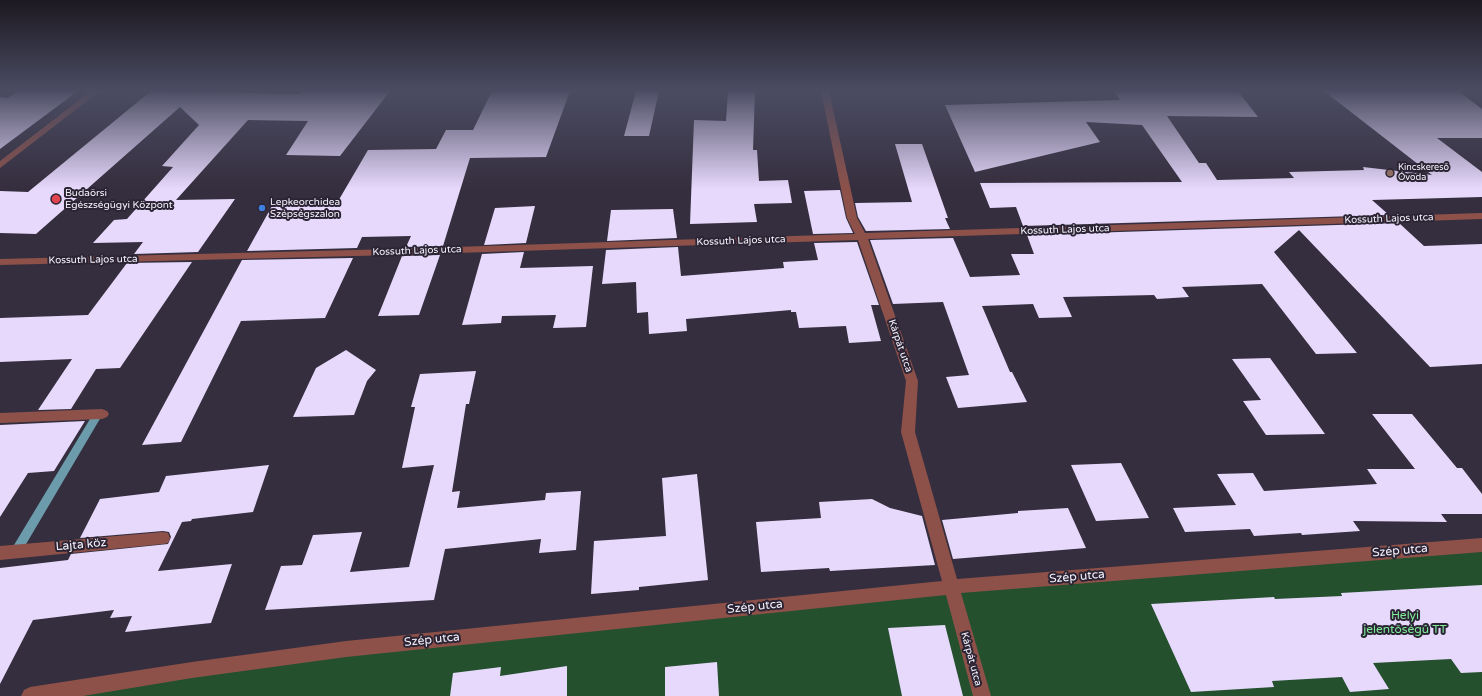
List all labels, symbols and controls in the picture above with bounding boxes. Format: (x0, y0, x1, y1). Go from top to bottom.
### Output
place label: Kincskereső Óvoda (1398, 163, 1449, 184)
marker: Kincskereső Óvoda (1385, 168, 1395, 178)
place label: Budaörsi Egészségügyi Központ (65, 187, 173, 210)
marker: Budaörsi Egészségügyi Központ (50, 193, 62, 205)
place label: Lepkeorchidea Szépségszalon (270, 196, 340, 220)
marker: Lepkeorchidea Szépségszalon (257, 203, 267, 213)
street label: Kossuth Lajos utca (1344, 211, 1434, 227)
street label: Kossuth Lajos utca (1020, 222, 1110, 238)
street label: Kossuth Lajos utca (696, 233, 786, 249)
street label: Kossuth Lajos utca (372, 243, 462, 259)
street label: Kossuth Lajos utca (48, 253, 138, 267)
street label: Kárpát utca (885, 318, 915, 374)
street label: Lajta köz (55, 536, 107, 554)
street label: Szép utca (1372, 541, 1428, 561)
street label: Szép utca (1049, 567, 1105, 587)
street label: Szép utca (727, 597, 783, 617)
park label: Helyi jelentőségű TT (1363, 609, 1447, 637)
street label: Szép utca (404, 630, 460, 650)
street label: Kárpát utca (958, 631, 984, 687)

